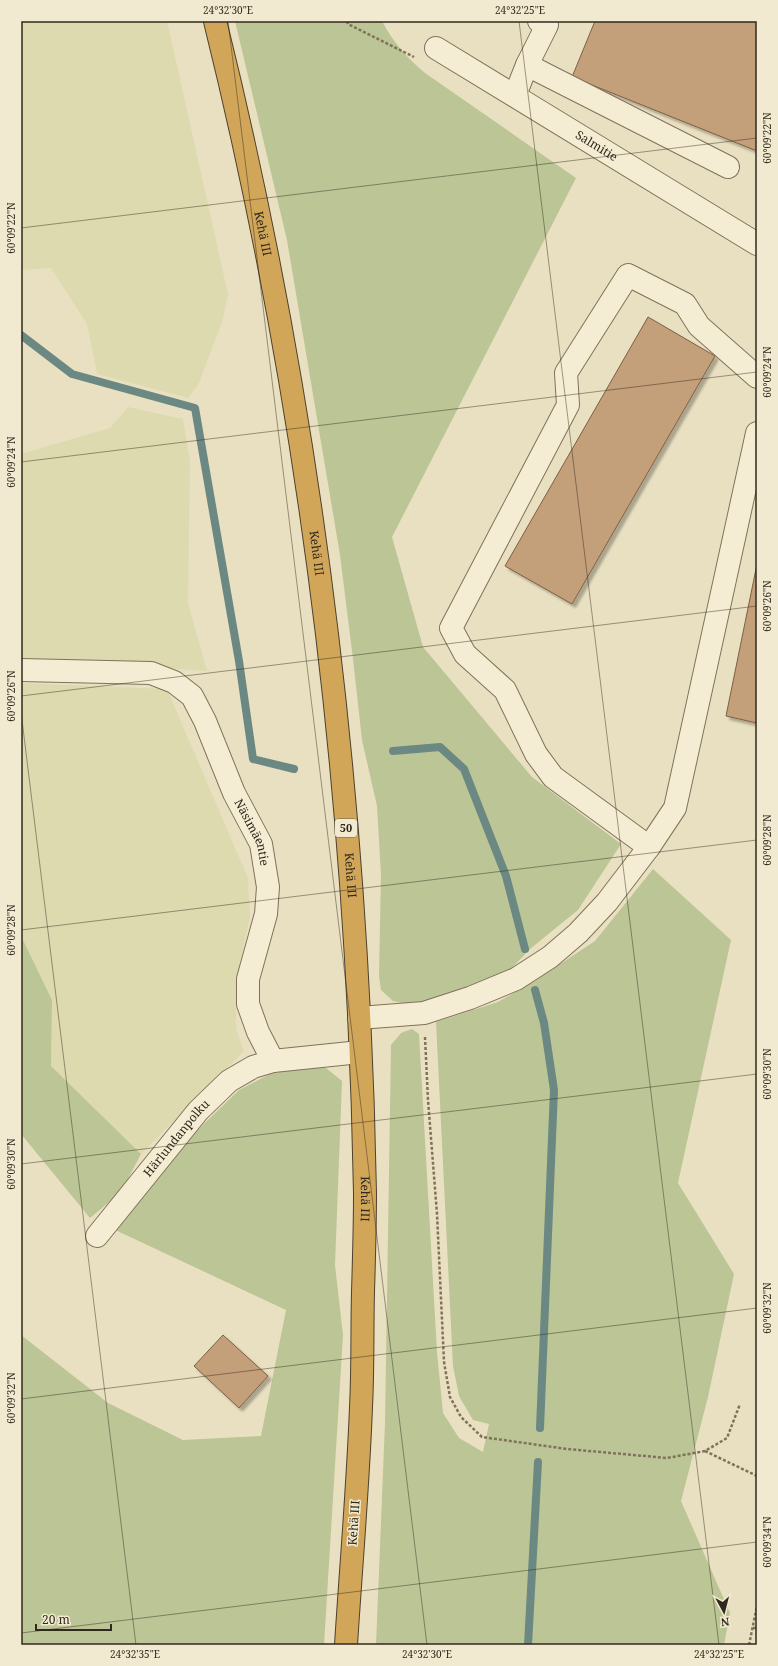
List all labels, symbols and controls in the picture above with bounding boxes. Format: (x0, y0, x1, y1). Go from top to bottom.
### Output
text: 24°32'30"E (203, 3, 253, 17)
text: 24°32'25"E (495, 3, 545, 17)
text: 60°09'22"N (760, 112, 774, 164)
street label: Salmitie (572, 126, 621, 165)
text: 60°09'22"N (4, 202, 18, 254)
street label: Kehä III (250, 210, 276, 257)
text: 60°09'24"N (760, 346, 774, 398)
text: 60°09'24"N (4, 436, 18, 488)
street label: Kehä III (305, 529, 328, 577)
text: 60°09'26"N (760, 580, 774, 632)
text: 60°09'26"N (4, 670, 18, 722)
street label: Näsimäentie (231, 796, 273, 867)
text: 60°09'28"N (760, 814, 774, 866)
road number: 50 (335, 819, 357, 837)
street label: Kehä III (341, 852, 361, 899)
text: 60°09'28"N (4, 904, 18, 956)
text: 60°09'30"N (760, 1048, 774, 1100)
street label: Härlundanpolku (139, 1095, 213, 1180)
text: 60°09'30"N (4, 1138, 18, 1190)
street label: Kehä III (357, 1176, 374, 1222)
text: 60°09'32"N (760, 1282, 774, 1334)
text: 60°09'32"N (4, 1372, 18, 1424)
street label: Kehä III (343, 1500, 364, 1546)
text: 60°09'34"N (760, 1516, 774, 1568)
north arrow (704, 1592, 744, 1632)
scale bar (36, 1606, 111, 1632)
text: 20 m (42, 1611, 70, 1628)
text: N (720, 1614, 730, 1630)
text: 24°32'35"E (110, 1647, 160, 1661)
text: 24°32'30"E (402, 1647, 452, 1661)
text: 24°32'25"E (694, 1647, 744, 1661)

